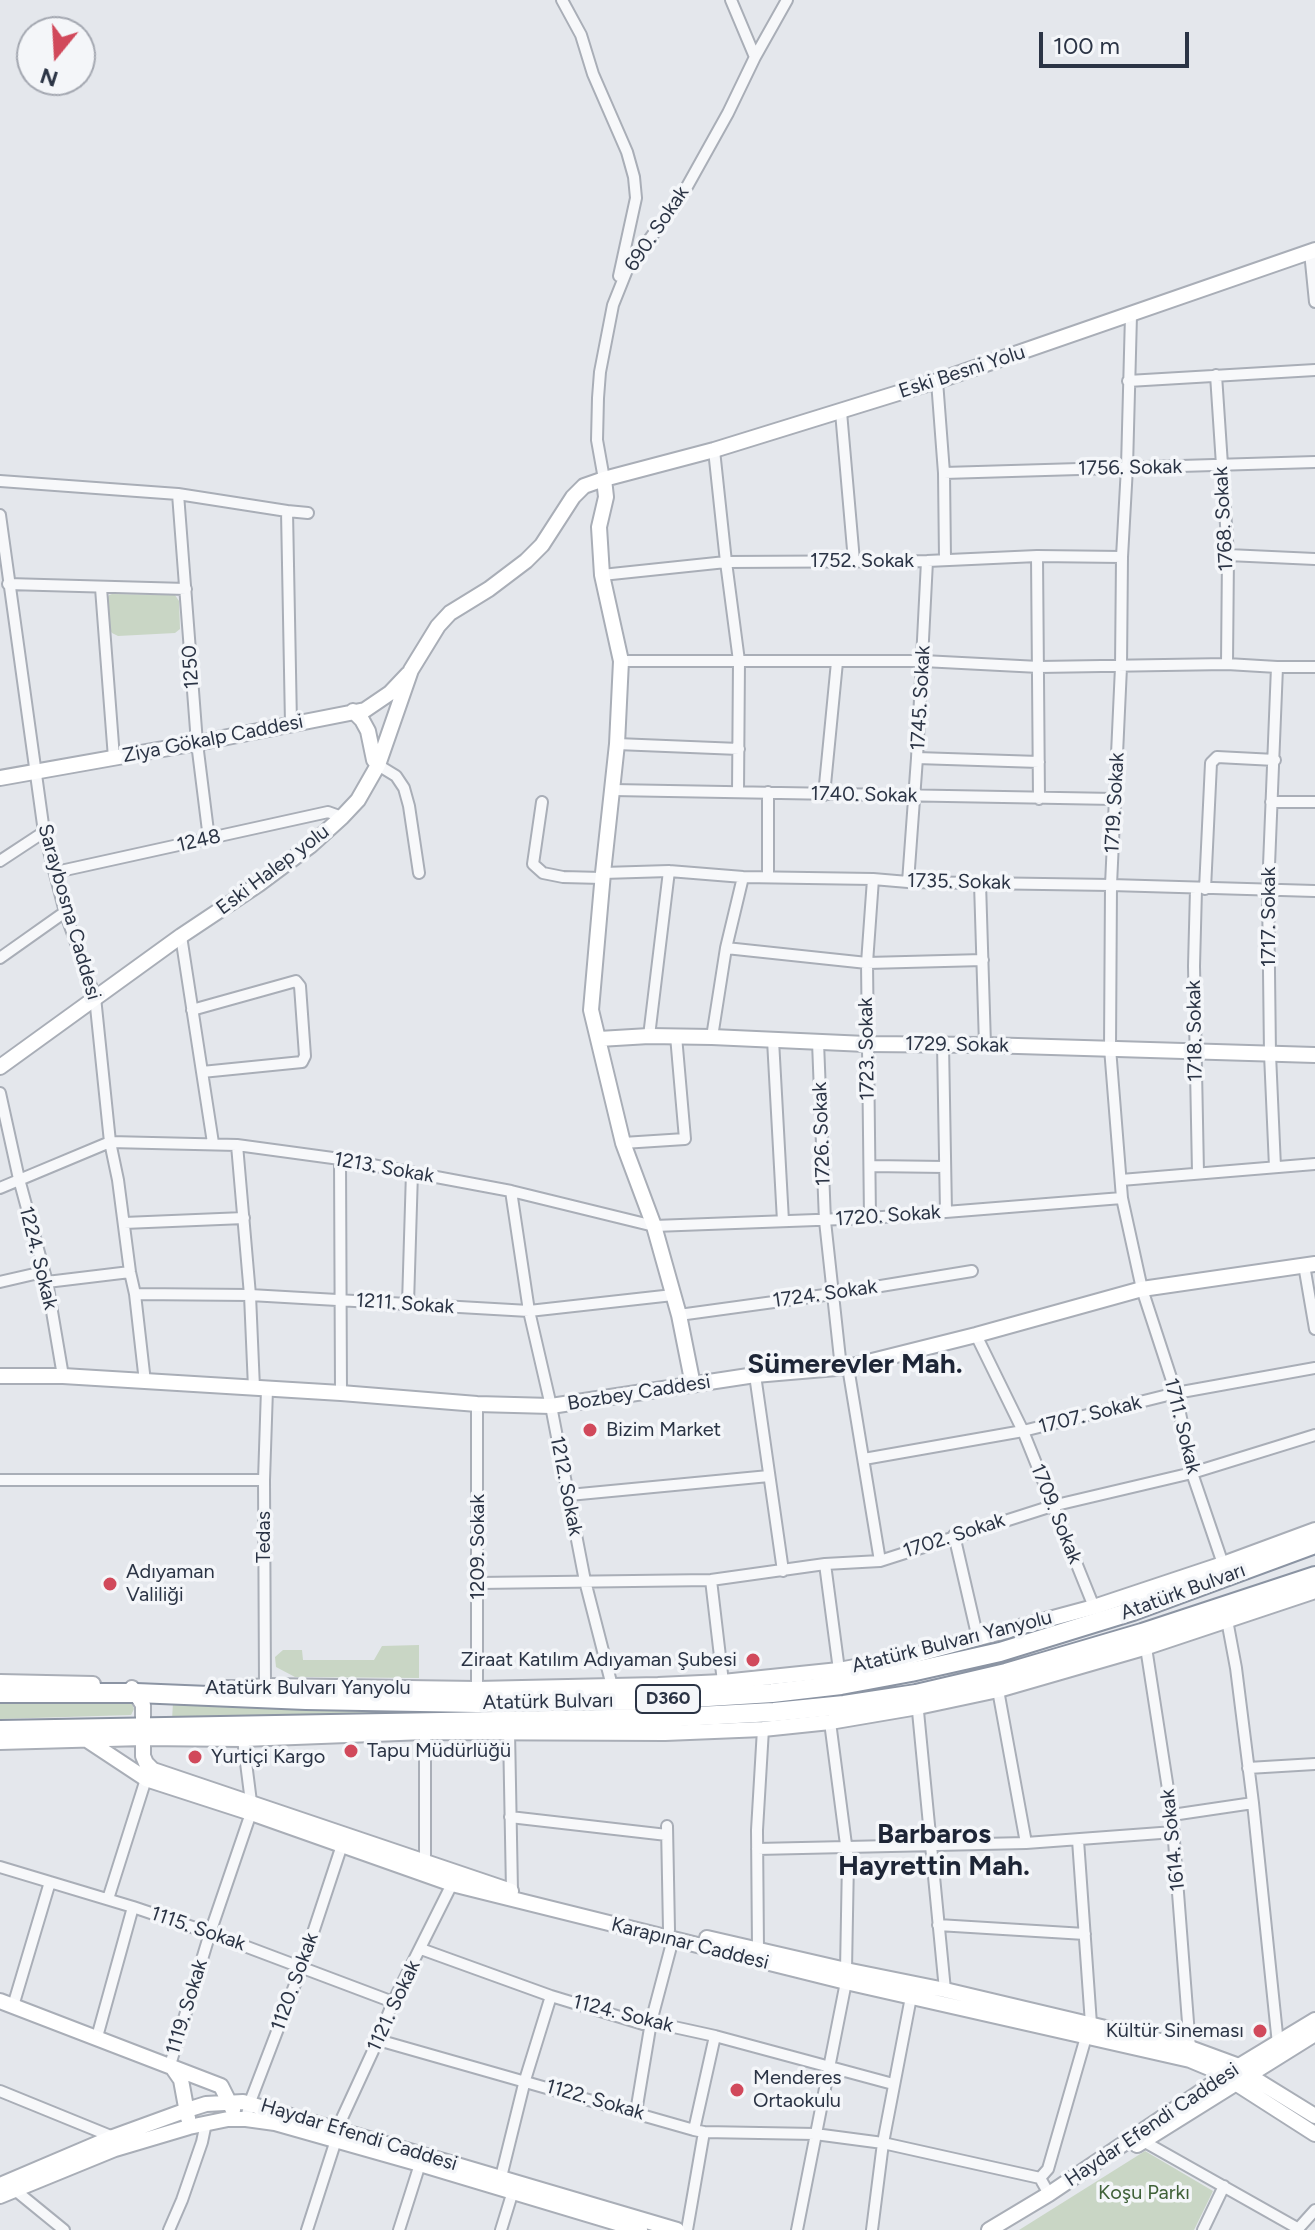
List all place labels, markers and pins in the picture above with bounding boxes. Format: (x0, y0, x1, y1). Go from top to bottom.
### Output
place label: Bizim Market (606, 1418, 721, 1442)
marker: Bizim Market (581, 1421, 599, 1439)
place label: Adıyaman Valiliği (126, 1560, 215, 1607)
marker: Adıyaman Valiliği (101, 1575, 119, 1593)
place label: Ziraat Katılım Adıyaman Şubesi (461, 1648, 737, 1672)
marker: Ziraat Katılım Adıyaman Şubesi (744, 1651, 762, 1669)
place label: Tapu Müdürlüğü (367, 1739, 511, 1763)
marker: Tapu Müdürlüğü (342, 1742, 360, 1760)
place label: Yurtiçi Kargo (211, 1745, 325, 1769)
marker: Yurtiçi Kargo (186, 1748, 204, 1766)
place label: Kültür Sineması (1106, 2019, 1244, 2043)
marker: Kültür Sineması (1251, 2022, 1269, 2040)
place label: Menderes Ortaokulu (753, 2066, 842, 2113)
marker: Menderes Ortaokulu (728, 2081, 746, 2099)

